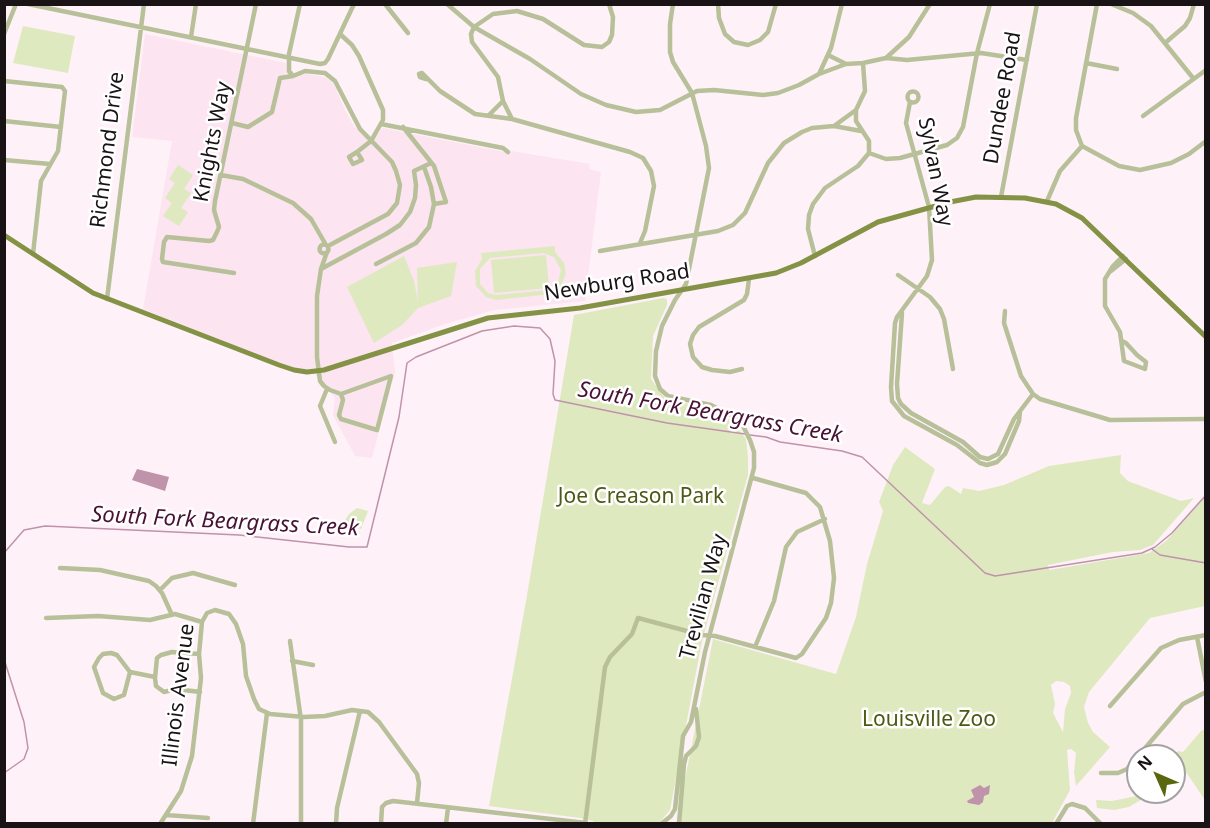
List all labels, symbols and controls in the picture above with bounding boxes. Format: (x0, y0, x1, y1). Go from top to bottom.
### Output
street label: Dundee Road (979, 30, 1027, 166)
street label: Richmond Drive (86, 70, 130, 230)
street label: Knights Way (189, 80, 237, 204)
street label: Sylvan Way (912, 116, 958, 228)
street label: Newburg Road (542, 259, 692, 307)
water label: South Fork Beargrass Creek (576, 377, 844, 449)
park label: Joe Creason Park (558, 484, 724, 510)
water label: South Fork Beargrass Creek (91, 502, 359, 542)
street label: Trevilian Way (675, 531, 733, 663)
street label: Illinois Avenue (158, 622, 200, 768)
park label: Louisville Zoo (862, 707, 996, 733)
north arrow (1126, 744, 1186, 804)
text: N (1132, 750, 1157, 775)

